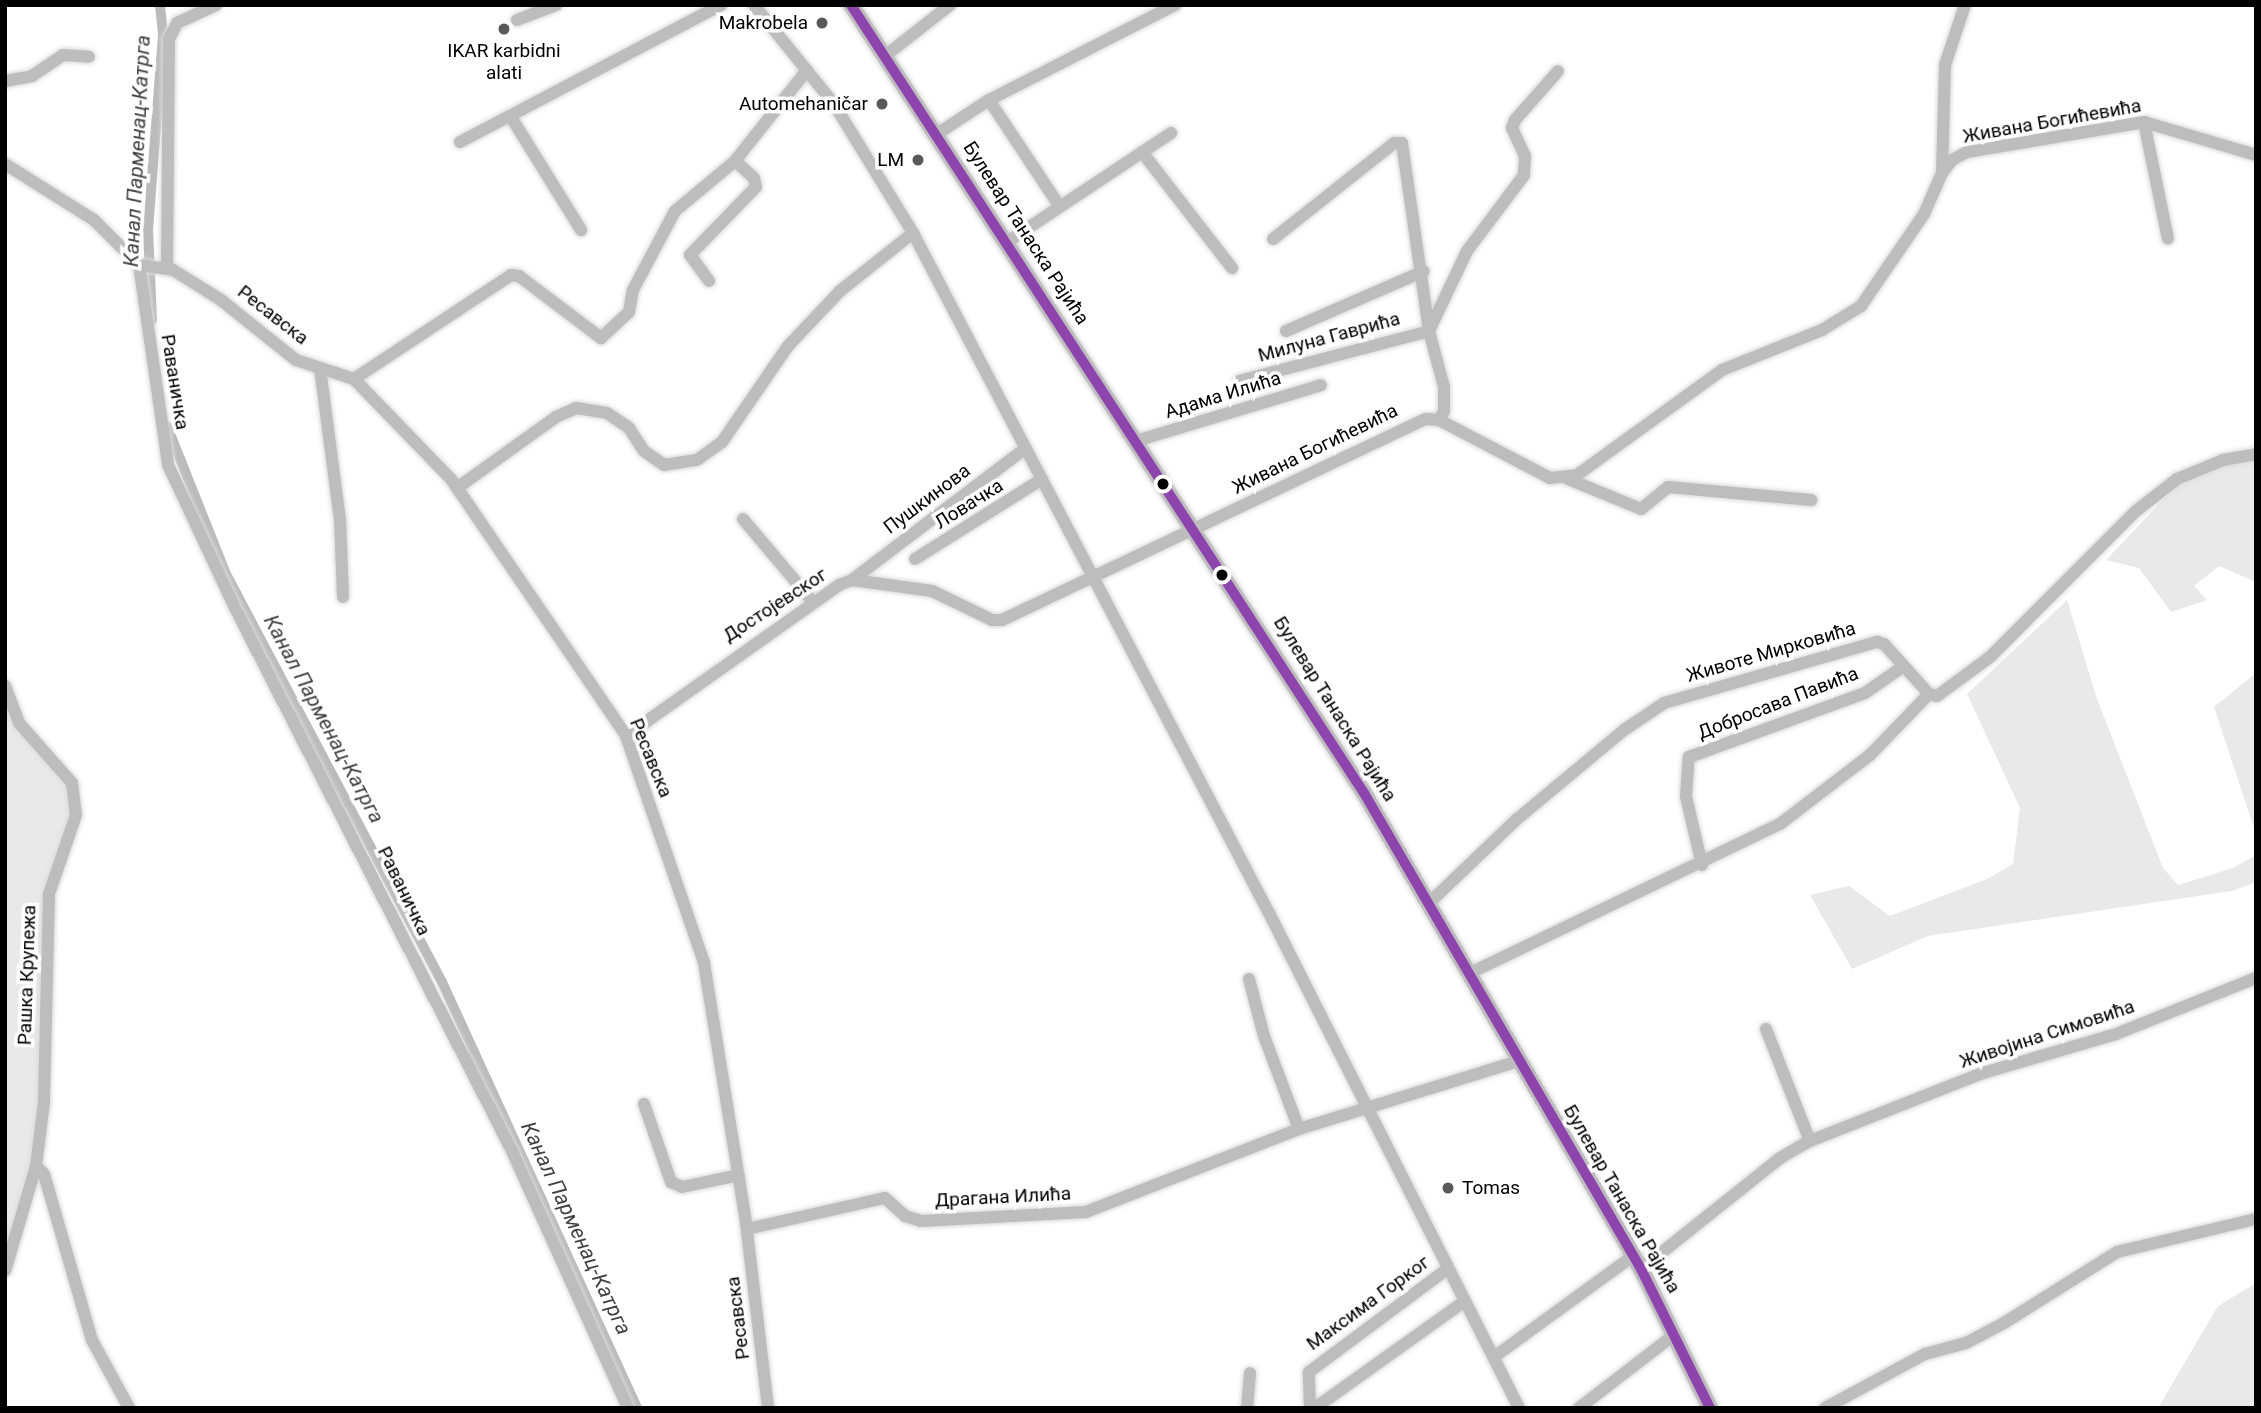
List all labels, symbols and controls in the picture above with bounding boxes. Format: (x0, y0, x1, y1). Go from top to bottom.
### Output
place label: Makrobela (719, 12, 808, 34)
marker: Makrobela (814, 15, 830, 31)
marker: IKAR karbidni alati (496, 21, 512, 37)
water label: Канал Парменац-Катрга (118, 34, 156, 268)
place label: IKAR karbidni alati (447, 40, 561, 84)
place label: Automehaničar (739, 93, 868, 115)
street label: Живана Богићевића (1961, 94, 2143, 148)
marker: Automehaničar (874, 96, 890, 112)
street label: Булевар Танаска Рајића (958, 137, 1094, 329)
place label: LM (877, 149, 904, 171)
marker: LM (910, 152, 926, 168)
street label: Ресавска (233, 280, 313, 350)
street label: Милуна Гаврића (1256, 307, 1402, 367)
street label: Раваничка (156, 333, 194, 431)
street label: Адама Илића (1162, 367, 1284, 423)
street label: Живана Богићевића (1229, 399, 1401, 499)
street label: Пушкинова (879, 459, 975, 539)
street label: Ловачка (931, 474, 1007, 534)
unlabelled marker (1156, 477, 1170, 491)
street label: Достојевског (719, 563, 831, 647)
unlabelled marker (1215, 568, 1229, 582)
water label: Канал Парменац-Катрга (258, 611, 390, 827)
street label: Булевар Танаска Рајића (1269, 612, 1401, 806)
street label: Животе Мирковића (1684, 617, 1858, 687)
street label: Добросава Павића (1695, 662, 1861, 744)
street label: Ресавска (625, 715, 677, 801)
street label: Раваничка (373, 843, 435, 939)
street label: Рашка Крупежа (13, 904, 41, 1046)
street label: Живојина Симовића (1957, 995, 2137, 1073)
street label: Булевар Танаска Рајића (1559, 1101, 1685, 1297)
water label: Канал Парменац-Катрга (515, 1117, 637, 1339)
place label: Tomas (1462, 1177, 1520, 1199)
marker: Tomas (1440, 1180, 1456, 1196)
street label: Драгана Илића (934, 1182, 1072, 1212)
street label: Максима Горког (1302, 1251, 1434, 1355)
street label: Ресавска (722, 1275, 754, 1361)

